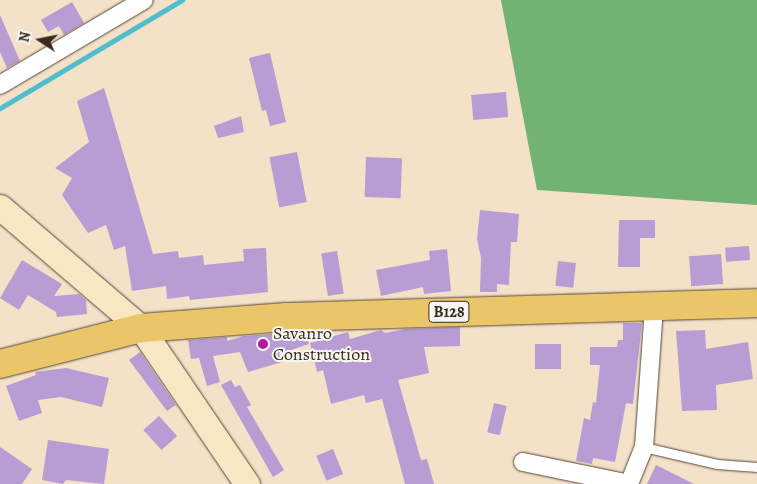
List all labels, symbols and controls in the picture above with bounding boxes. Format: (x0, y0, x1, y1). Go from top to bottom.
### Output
north arrow (15, 15, 65, 65)
text: N (14, 30, 35, 44)
road number: B128 (428, 298, 470, 326)
place label: Savanro Construction (273, 323, 370, 366)
marker: Savanro Construction (257, 338, 269, 350)

